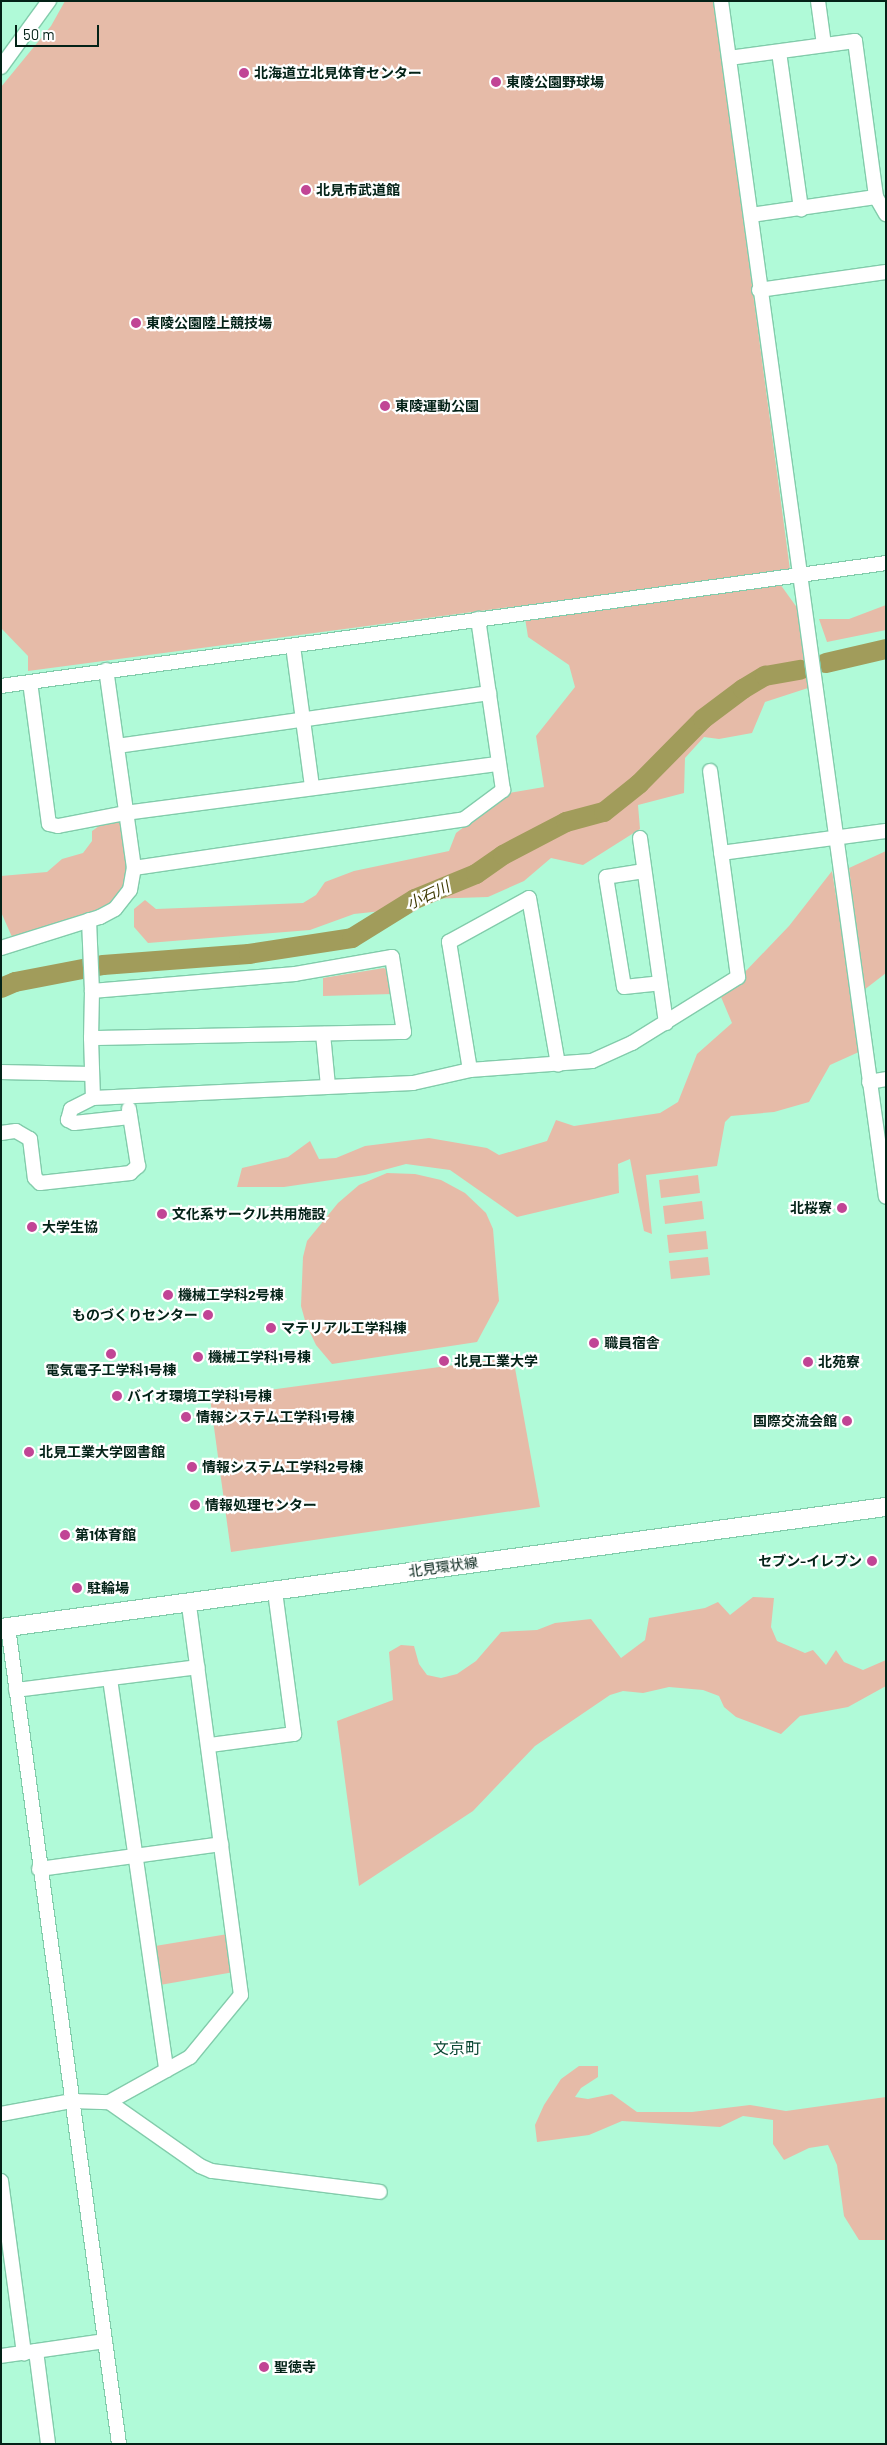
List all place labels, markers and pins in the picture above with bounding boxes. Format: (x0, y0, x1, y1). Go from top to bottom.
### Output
place label: 北海道立北見体育センター (254, 65, 422, 81)
marker: 北海道立北見体育センター (238, 67, 250, 79)
place label: 東陵公園野球場 (506, 74, 604, 90)
marker: 東陵公園野球場 (490, 76, 502, 88)
place label: 北見市武道館 (316, 182, 400, 198)
marker: 北見市武道館 (300, 184, 312, 196)
place label: 東陵公園陸上競技場 (146, 315, 272, 331)
marker: 東陵公園陸上競技場 (130, 317, 142, 329)
place label: 東陵運動公園 (395, 398, 479, 414)
marker: 東陵運動公園 (379, 400, 391, 412)
place label: 北桜寮 (790, 1200, 832, 1216)
marker: 北桜寮 (836, 1202, 848, 1214)
place label: 文化系サークル共用施設 (172, 1206, 326, 1222)
marker: 文化系サークル共用施設 (156, 1208, 168, 1220)
place label: 大学生協 (42, 1219, 98, 1235)
marker: 大学生協 (26, 1221, 38, 1233)
place label: 機械工学科2号棟 (178, 1287, 284, 1303)
marker: 機械工学科2号棟 (162, 1289, 174, 1301)
place label: ものづくりセンター (72, 1307, 198, 1323)
marker: ものづくりセンター (202, 1309, 214, 1321)
place label: マテリアル工学科棟 (281, 1320, 407, 1336)
marker: マテリアル工学科棟 (265, 1322, 277, 1334)
place label: 職員宿舎 (604, 1335, 660, 1351)
marker: 職員宿舎 (588, 1337, 600, 1349)
marker: 電気電子工学科1号棟 (105, 1348, 117, 1360)
place label: 機械工学科1号棟 (208, 1349, 311, 1365)
marker: 機械工学科1号棟 (192, 1351, 204, 1363)
place label: 北見工業大学 (454, 1353, 538, 1369)
place label: 北苑寮 (818, 1354, 860, 1370)
marker: 北見工業大学 (438, 1355, 450, 1367)
marker: 北苑寮 (802, 1356, 814, 1368)
place label: 電気電子工学科1号棟 (46, 1362, 176, 1378)
place label: バイオ環境工学科1号棟 (127, 1388, 272, 1404)
marker: バイオ環境工学科1号棟 (111, 1390, 123, 1402)
place label: 情報システム工学科1号棟 (196, 1409, 355, 1425)
marker: 情報システム工学科1号棟 (180, 1411, 192, 1423)
place label: 国際交流会館 (753, 1413, 837, 1429)
marker: 国際交流会館 (841, 1415, 853, 1427)
place label: 北見工業大学図書館 (39, 1444, 165, 1460)
marker: 北見工業大学図書館 (23, 1446, 35, 1458)
place label: 情報システム工学科2号棟 (202, 1459, 364, 1475)
marker: 情報システム工学科2号棟 (186, 1461, 198, 1473)
place label: 情報処理センター (205, 1497, 317, 1513)
marker: 情報処理センター (189, 1499, 201, 1511)
place label: 第1体育館 (75, 1527, 136, 1543)
marker: 第1体育館 (59, 1529, 71, 1541)
place label: セブン-イレブン (758, 1553, 862, 1569)
marker: セブン-イレブン (866, 1555, 878, 1567)
place label: 駐輪場 (87, 1580, 129, 1596)
marker: 駐輪場 (71, 1582, 83, 1594)
place label: 聖徳寺 (274, 2359, 316, 2375)
marker: 聖徳寺 (258, 2361, 270, 2373)

